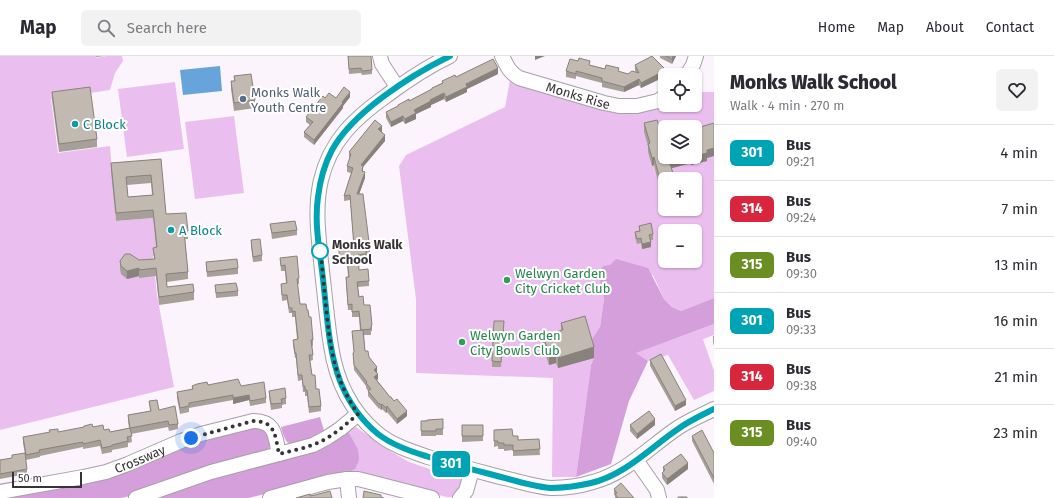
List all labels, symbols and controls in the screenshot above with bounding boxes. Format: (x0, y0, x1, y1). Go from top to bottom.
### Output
search box (81, 10, 361, 46)
text: Map (20, 16, 57, 39)
icon: search (95, 17, 117, 39)
text: Search here (127, 19, 207, 37)
text: Home (818, 19, 855, 36)
text: Map (877, 19, 904, 36)
text: About (926, 19, 964, 36)
text: Contact (986, 19, 1034, 36)
map controls (658, 68, 702, 268)
button: locate (658, 68, 702, 112)
button: heart (996, 69, 1038, 111)
text: Monks Walk School (730, 71, 897, 94)
street label: Monks Rise (544, 79, 611, 112)
place label: Monks Walk Youth Centre (251, 85, 326, 115)
marker: Monks Walk Youth Centre (238, 94, 248, 104)
text: Walk · 4 min · 270 m (730, 98, 844, 113)
place label: C Block (83, 117, 126, 132)
marker: C Block (70, 119, 80, 129)
button: layers (658, 120, 702, 164)
text: Bus (786, 136, 811, 154)
text: 301 (741, 144, 763, 161)
text: 4 min (1000, 144, 1038, 162)
text: 09:21 (786, 154, 815, 169)
button: + (658, 172, 702, 216)
text: Bus (786, 192, 811, 210)
text: 314 (741, 200, 763, 217)
text: 7 min (1001, 200, 1038, 218)
text: 09:24 (786, 210, 816, 225)
place label: A Block (179, 223, 222, 238)
button: − (658, 224, 702, 268)
marker: A Block (166, 225, 176, 235)
place label: Monks Walk School (332, 237, 403, 267)
marker: Monks Walk School (311, 242, 329, 260)
text: Bus (786, 248, 811, 266)
text: 315 (742, 256, 762, 273)
text: 13 min (994, 256, 1038, 274)
place label: Welwyn Garden City Cricket Club (515, 266, 610, 296)
text: 09:30 (786, 266, 817, 281)
marker: Welwyn Garden City Cricket Club (502, 275, 512, 285)
text: Bus (786, 304, 811, 322)
text: 301 (741, 312, 763, 329)
text: 16 min (994, 312, 1038, 330)
text: 09:33 (786, 322, 816, 337)
place label: Welwyn Garden City Bowls Club (470, 328, 561, 358)
marker: Welwyn Garden City Bowls Club (457, 337, 467, 347)
text: Bus (786, 360, 811, 378)
text: 314 (741, 368, 763, 385)
text: 21 min (995, 368, 1038, 386)
text: 09:38 (786, 378, 817, 393)
text: Bus (786, 416, 811, 434)
text: 315 (742, 424, 762, 441)
text: 23 min (993, 424, 1038, 442)
your location (181, 428, 201, 448)
text: 09:40 (786, 434, 817, 449)
street label: Crossway (112, 442, 168, 476)
line badge: 301 (428, 451, 474, 477)
text: 301 (440, 455, 462, 472)
scale bar (12, 470, 82, 489)
text: 50 m (18, 472, 42, 485)

